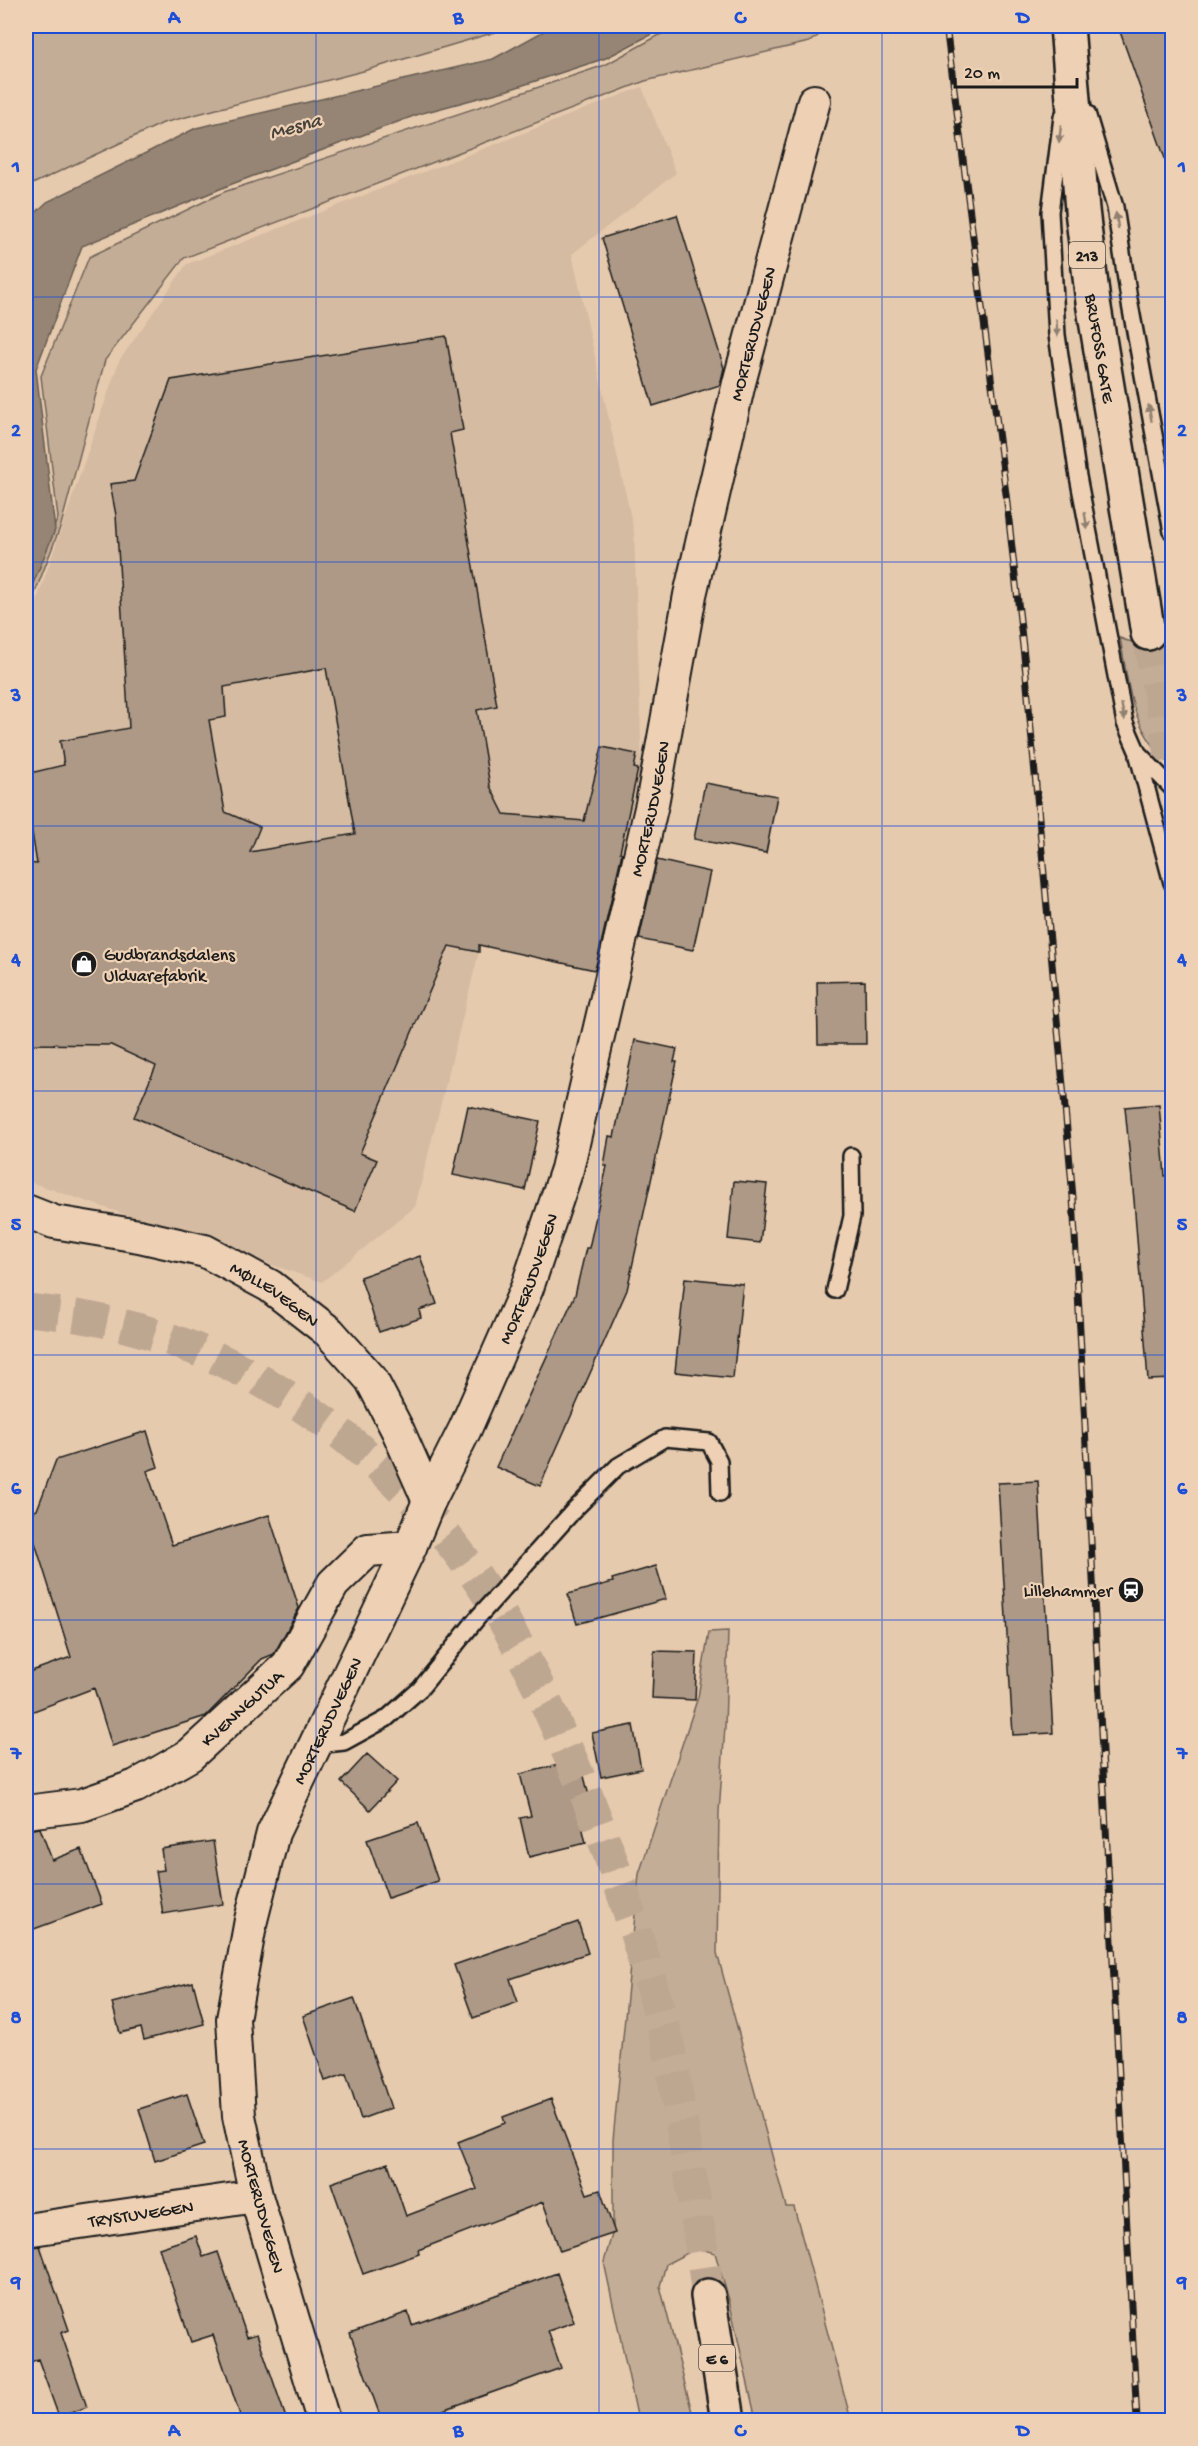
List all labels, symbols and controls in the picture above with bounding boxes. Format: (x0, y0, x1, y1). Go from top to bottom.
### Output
text: A (167, 8, 182, 31)
text: B (452, 8, 464, 31)
text: C (734, 8, 748, 31)
text: D (1014, 8, 1030, 31)
scale bar (955, 51, 1076, 89)
text: 20 m (964, 64, 1000, 85)
water label: Mesna (268, 110, 326, 146)
one-way arrow (1055, 124, 1064, 143)
text: 1 (11, 157, 20, 180)
text: 1 (1177, 157, 1186, 180)
one-way arrow (1112, 211, 1121, 230)
road number: 213 (1069, 242, 1105, 268)
street label: MORTERUDVEGEN (727, 265, 782, 403)
street label: BRUFOSS GATE (1079, 292, 1118, 405)
one-way arrow (1052, 319, 1061, 338)
one-way arrow (1145, 403, 1154, 422)
text: 2 (11, 421, 21, 444)
text: 2 (1177, 421, 1187, 444)
one-way arrow (1082, 511, 1091, 530)
text: 3 (10, 686, 21, 709)
text: 3 (1176, 686, 1187, 709)
one-way arrow (1119, 703, 1128, 722)
street label: MORTERUDVEGEN (627, 739, 676, 879)
place label: Gudbrandsdalens Uldvarefabrik (104, 946, 236, 988)
shop icon: Gudbrandsdalens Uldvarefabrik (69, 949, 99, 979)
text: 4 (10, 950, 21, 973)
text: 4 (1176, 950, 1187, 973)
street label: MORTERUDVEGEN (496, 1211, 564, 1348)
text: 5 (11, 1215, 22, 1238)
text: 5 (1177, 1215, 1188, 1238)
street label: MØLLEVEGEN (226, 1258, 322, 1333)
text: 6 (11, 1479, 22, 1502)
text: 6 (1177, 1479, 1188, 1502)
station icon: Lillehammer (1116, 1575, 1146, 1605)
place label: Lillehammer (1023, 1582, 1114, 1603)
street label: MORTERUDVEGEN (290, 1655, 368, 1788)
street label: KVENNGUTUA (198, 1665, 290, 1752)
text: 7 (10, 1744, 23, 1767)
text: 7 (1176, 1744, 1189, 1767)
text: 8 (11, 2008, 22, 2031)
text: 8 (1177, 2008, 1188, 2031)
street label: MORTERUDVEGEN (232, 2137, 288, 2276)
street label: TRYSTUVEGEN (86, 2197, 195, 2234)
text: 9 (10, 2273, 21, 2296)
text: 9 (1176, 2273, 1187, 2296)
road number: E 6 (699, 2345, 735, 2371)
text: A (167, 2421, 182, 2444)
text: B (452, 2421, 464, 2444)
text: C (734, 2421, 748, 2444)
text: D (1014, 2421, 1030, 2444)

